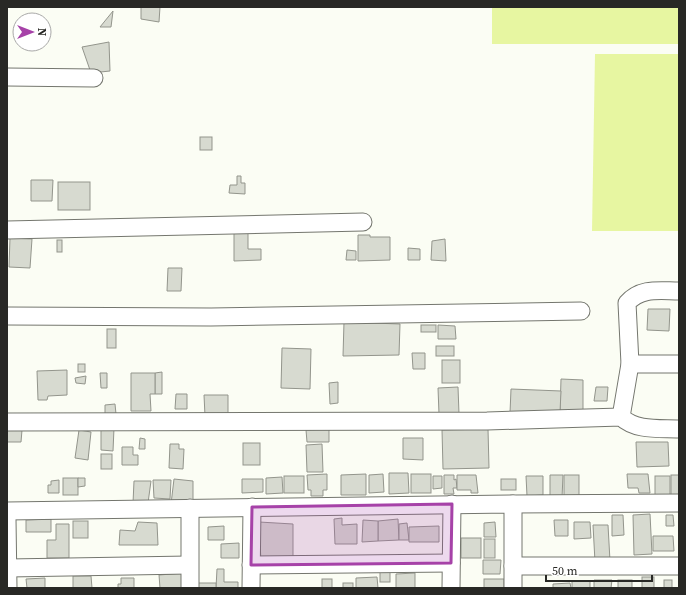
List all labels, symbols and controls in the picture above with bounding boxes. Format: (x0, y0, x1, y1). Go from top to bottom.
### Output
north arrow (12, 12, 52, 52)
text: N (34, 28, 49, 36)
scale bar (546, 557, 652, 583)
text: 50 m (552, 563, 578, 579)

